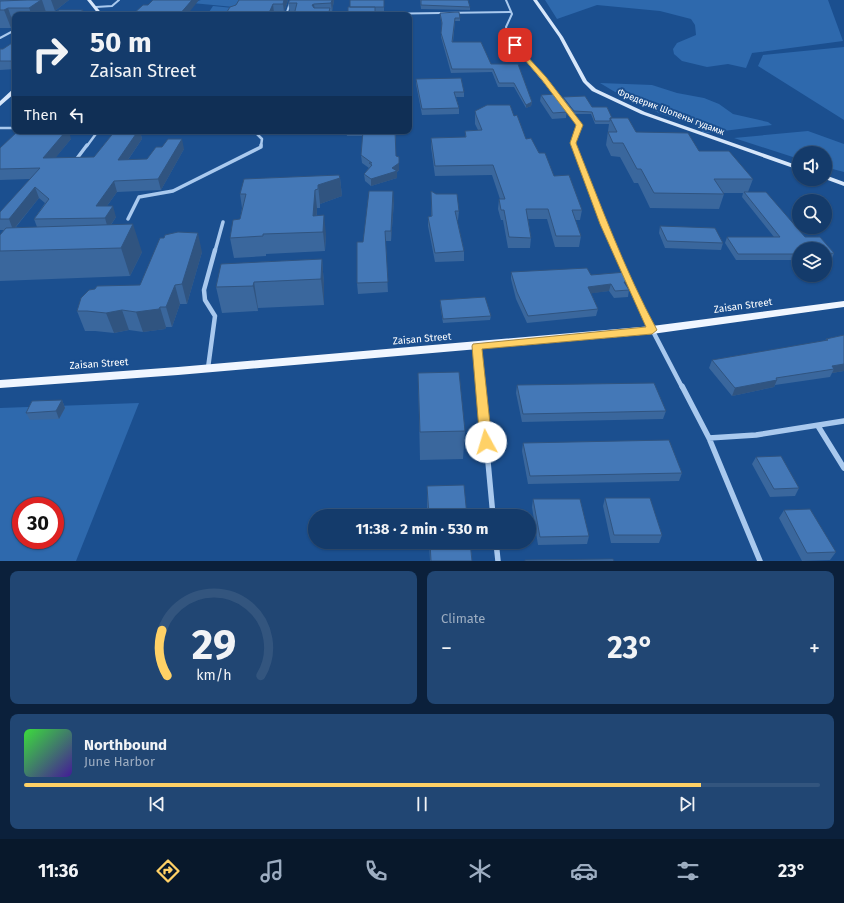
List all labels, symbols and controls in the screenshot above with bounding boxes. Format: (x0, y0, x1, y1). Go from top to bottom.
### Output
text: 50 m (90, 26, 152, 59)
icon: right (24, 28, 76, 80)
pin (498, 28, 532, 62)
icon: arrive (504, 34, 526, 56)
text: Zaisan Street (90, 60, 196, 82)
street label: Фредерик Шопены гудамж (616, 87, 726, 137)
icon: left (66, 104, 88, 126)
text: Then (24, 106, 58, 124)
map controls (792, 146, 832, 282)
button: sound (792, 146, 832, 186)
button: search (792, 194, 832, 234)
button: layers (792, 242, 832, 282)
street label: Zaisan Street (713, 296, 773, 316)
street label: Zaisan Street (392, 330, 452, 348)
street label: Zaisan Street (69, 356, 129, 372)
position arrow (465, 421, 507, 463)
speed limit sign: 30 (12, 497, 64, 549)
text: 11:38 · 2 min · 530 m (355, 520, 489, 538)
text: Climate (441, 611, 485, 626)
text: 29 (191, 619, 236, 669)
text: 23° (607, 630, 654, 666)
text: − (441, 635, 452, 662)
text: + (809, 635, 820, 662)
text: km/h (196, 666, 231, 683)
text: Northbound (84, 736, 167, 754)
text: June Harbor (84, 754, 155, 769)
icon: previous (146, 793, 168, 815)
icon: pause (411, 793, 433, 815)
icon: next (676, 793, 698, 815)
icon: directions (154, 857, 182, 885)
icon: music (258, 857, 286, 885)
icon: phone (362, 857, 390, 885)
icon: climate (466, 857, 494, 885)
icon: car (570, 857, 598, 885)
icon: filters (674, 857, 702, 885)
text: 11:36 (38, 860, 78, 882)
text: 23° (778, 860, 806, 882)

